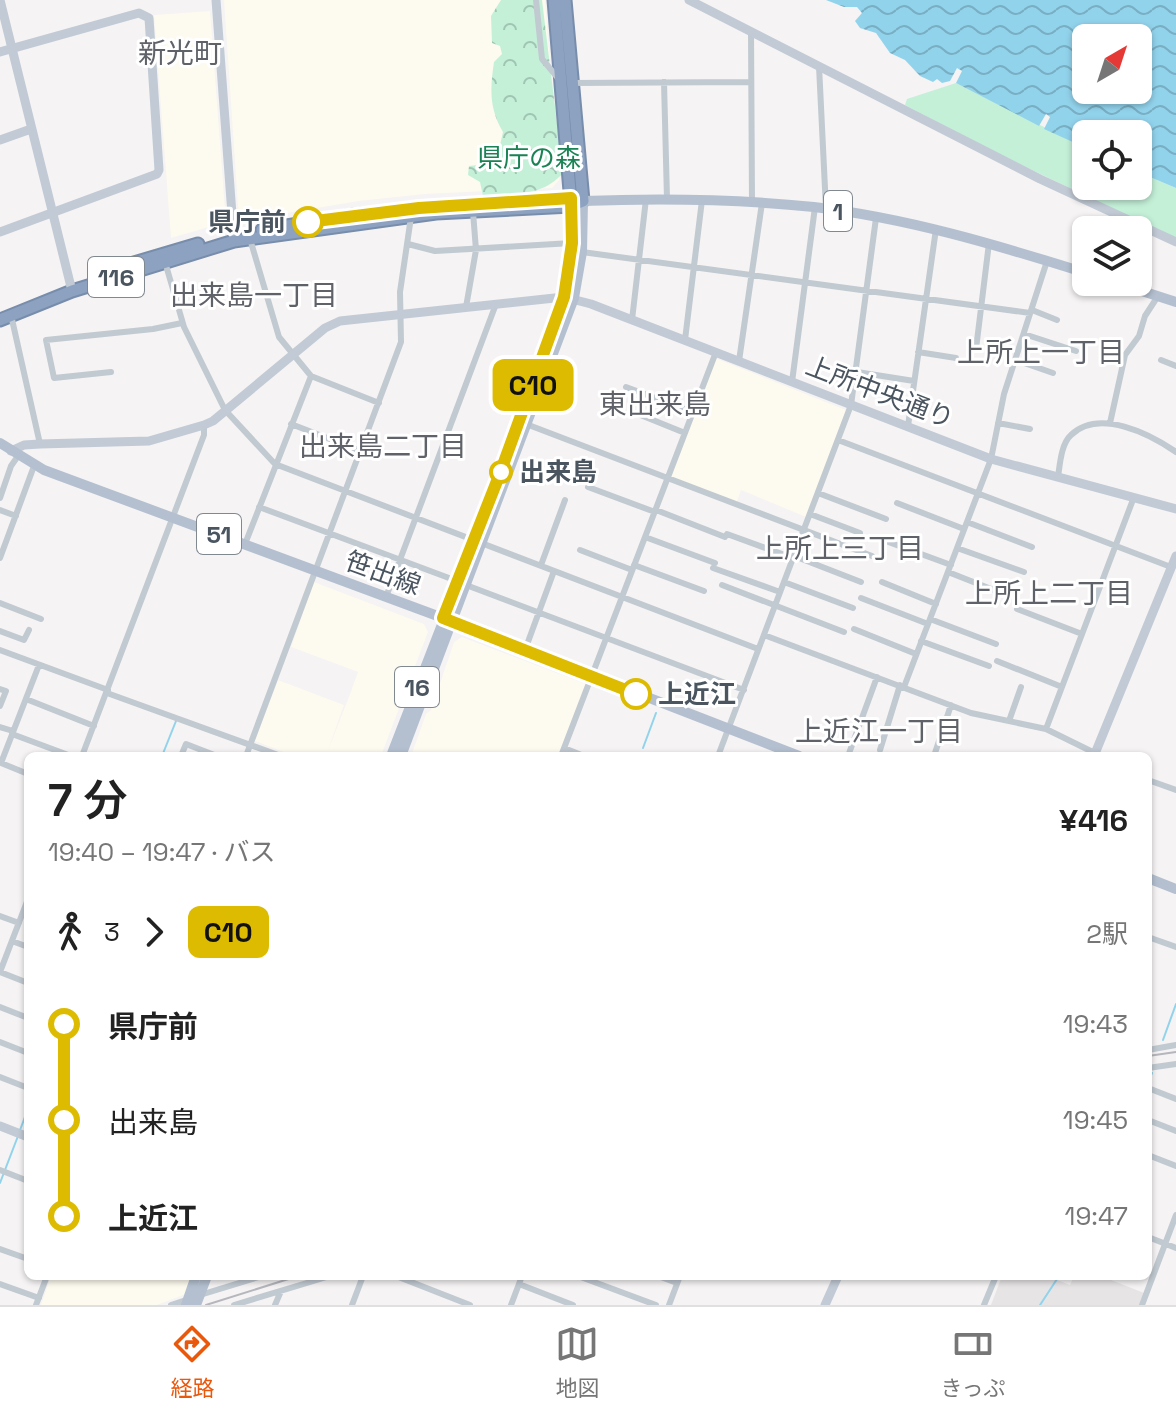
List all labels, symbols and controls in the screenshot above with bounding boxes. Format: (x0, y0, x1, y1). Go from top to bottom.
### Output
north arrow (1072, 24, 1152, 104)
map controls (1072, 24, 1152, 296)
district label: 新光町 (138, 35, 222, 71)
button: locate (1072, 120, 1152, 200)
park label: 県庁の森 (477, 141, 581, 175)
road number: 1 (824, 191, 852, 231)
place label: 県庁前 (208, 205, 286, 239)
marker: 県庁前 (293, 207, 323, 237)
button: layers (1072, 216, 1152, 296)
road number: 116 (88, 257, 144, 297)
district label: 出来島一丁目 (170, 277, 338, 313)
district label: 上所上一丁目 (957, 334, 1125, 370)
street label: 上所中央通り (801, 348, 959, 436)
line badge: C10 (487, 359, 579, 411)
text: C10 (509, 367, 557, 403)
district label: 東出来島 (599, 386, 711, 422)
district label: 出来島二丁目 (299, 428, 467, 464)
place label: 出来島 (519, 455, 597, 489)
marker: 出来島 (490, 461, 512, 483)
road number: 51 (197, 514, 241, 554)
district label: 上所上三丁目 (756, 530, 924, 566)
street label: 笹出線 (341, 544, 425, 602)
district label: 上所上二丁目 (965, 575, 1133, 611)
road number: 16 (395, 667, 439, 707)
place label: 上近江 (658, 677, 736, 711)
marker: 上近江 (621, 679, 651, 709)
district label: 上近江一丁目 (795, 713, 963, 749)
text: 7 分 (48, 773, 128, 829)
text: ¥416 (1059, 801, 1128, 840)
text: 19:40 – 19:47 · バス (48, 835, 276, 869)
icon: walk (48, 910, 92, 954)
icon: forward (132, 910, 176, 954)
text: C10 (204, 914, 253, 950)
text: 3 (104, 915, 120, 949)
text: 2駅 (1086, 917, 1128, 951)
text: 県庁前 (108, 1007, 198, 1046)
text: 19:43 (1063, 1007, 1128, 1041)
text: 出来島 (108, 1103, 198, 1142)
text: 19:45 (1063, 1103, 1128, 1137)
text: 上近江 (108, 1199, 198, 1238)
text: 19:47 (1065, 1199, 1128, 1233)
tab: 経路 (170, 1322, 214, 1402)
tab: 地図 (555, 1322, 599, 1402)
tab: きっぷ (940, 1322, 1006, 1402)

